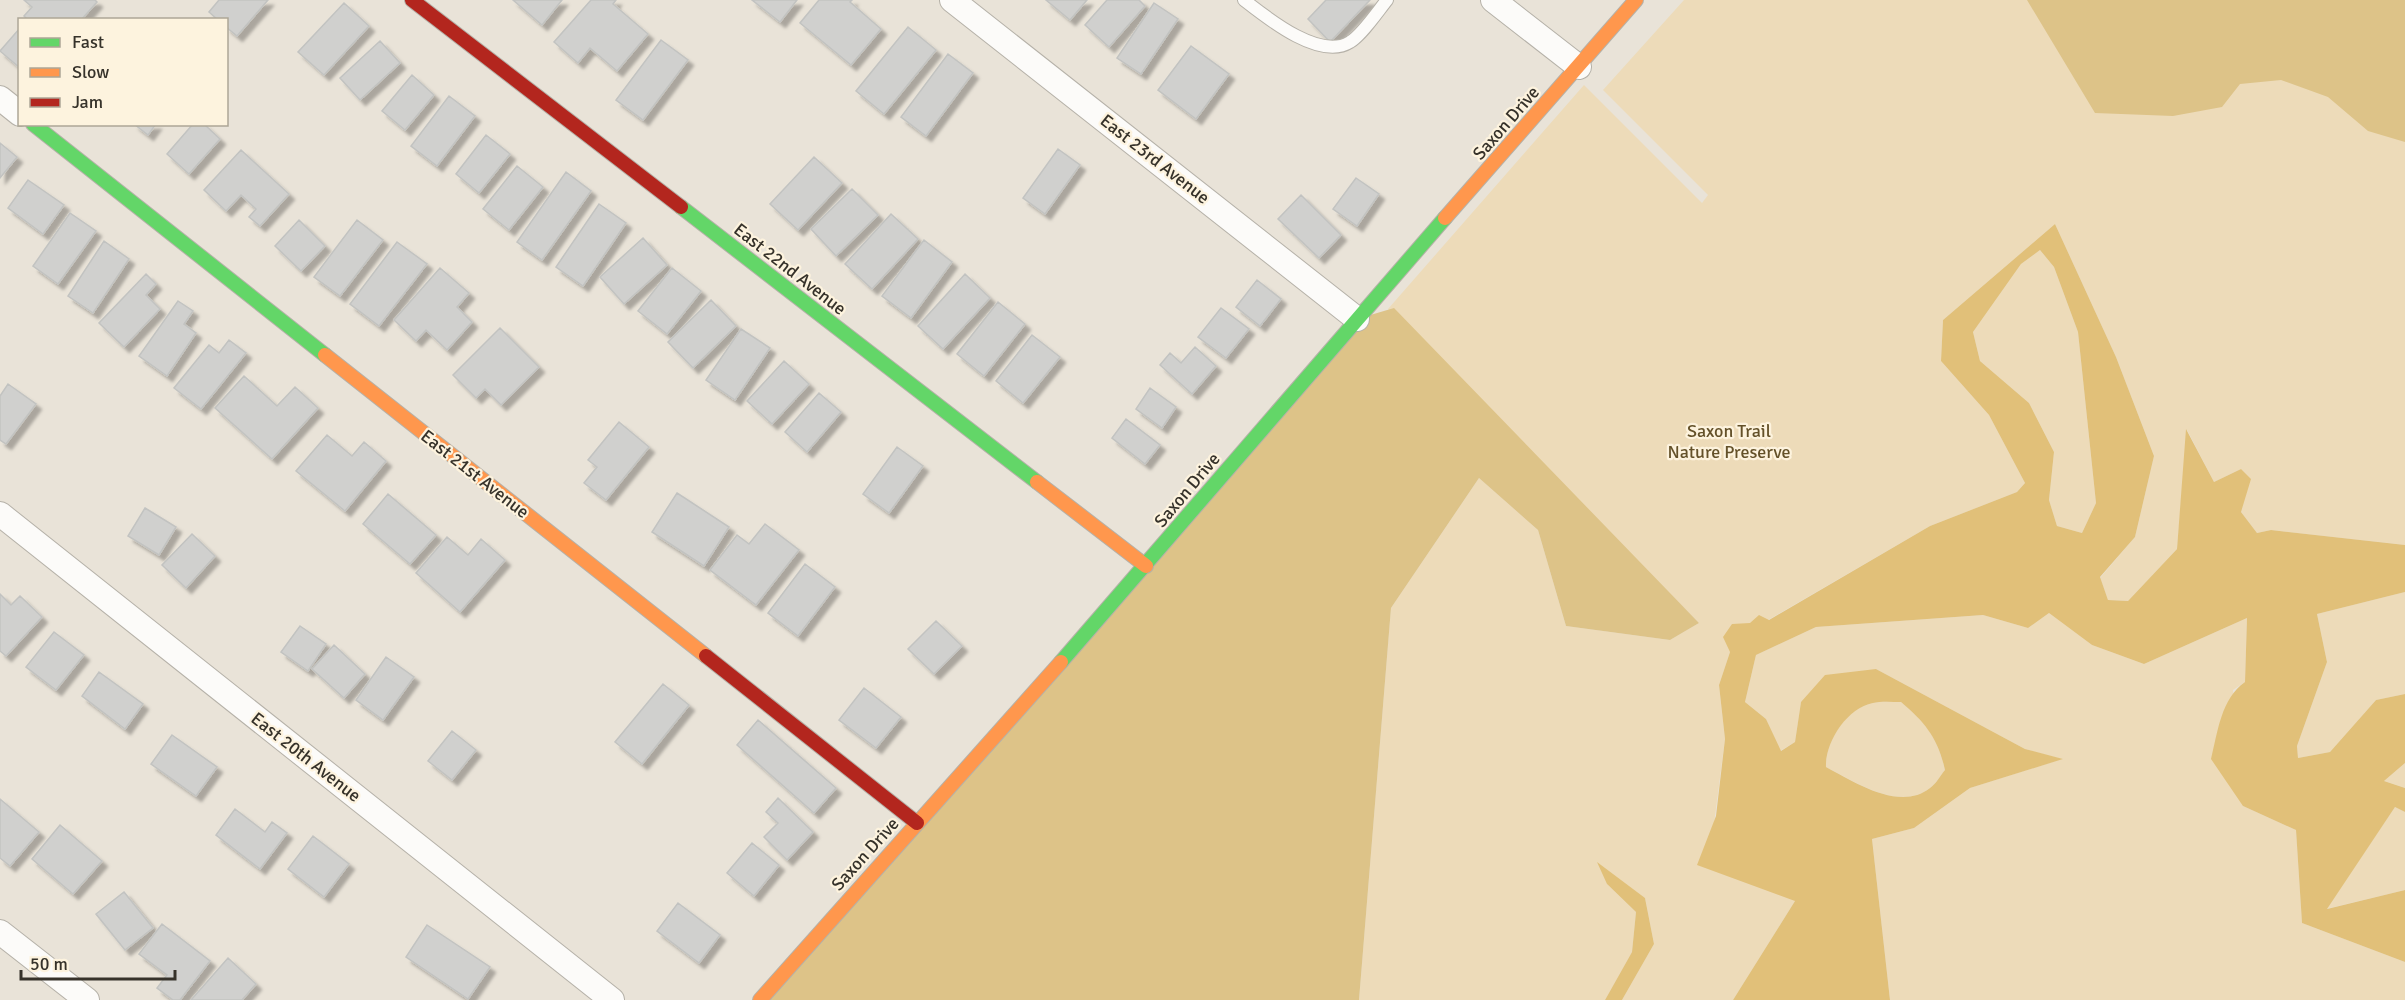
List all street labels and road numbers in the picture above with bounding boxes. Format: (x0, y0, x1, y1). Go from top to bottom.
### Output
street label: Saxon Drive (1468, 82, 1544, 164)
street label: East 23rd Avenue (1096, 109, 1214, 209)
street label: East 22nd Avenue (729, 218, 851, 320)
street label: East 21st Avenue (417, 425, 533, 523)
street label: Saxon Drive (1149, 448, 1225, 532)
street label: East 20th Avenue (247, 707, 365, 807)
street label: Saxon Drive (827, 813, 903, 895)

